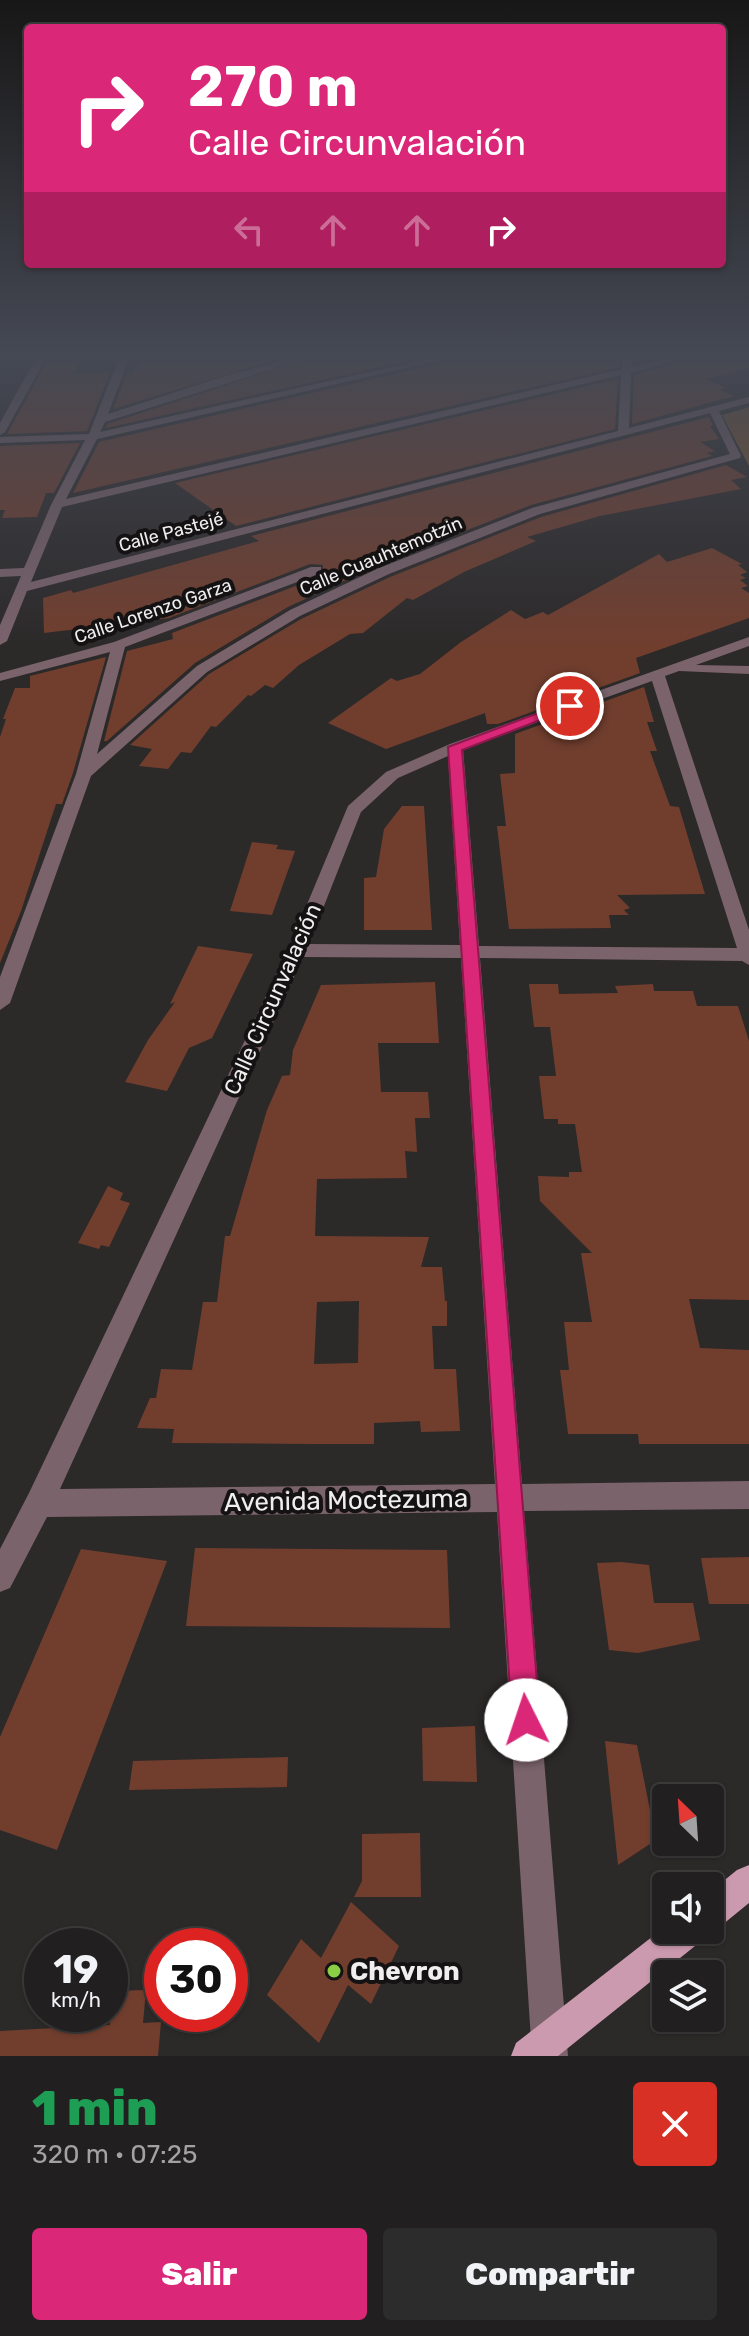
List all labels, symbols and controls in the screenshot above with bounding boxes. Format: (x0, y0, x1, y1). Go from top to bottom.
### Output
text: 270 m (188, 54, 358, 120)
icon: right (56, 56, 160, 160)
text: Calle Circunvalación (188, 121, 526, 164)
icon: left (227, 208, 271, 252)
icon: ahead (311, 208, 355, 252)
icon: ahead (395, 208, 439, 252)
icon: right (479, 208, 523, 252)
street label: Calle Pastejé (116, 507, 226, 557)
street label: Calle Cuauhtemotzin (296, 512, 466, 600)
street label: Calle Lorenzo Garza (71, 574, 235, 648)
pin (536, 672, 604, 740)
icon: arrive (548, 684, 592, 728)
street label: Calle Circunvalación (218, 899, 327, 1099)
street label: Avenida Moctezuma (224, 1483, 468, 1518)
position arrow (484, 1678, 568, 1762)
north arrow (652, 1784, 724, 1856)
map controls (652, 1784, 724, 2032)
button: sound (652, 1872, 724, 1944)
speed limit sign: 30 (144, 1928, 248, 2032)
text: 19 (53, 1946, 99, 1993)
place label: Chevron (350, 1956, 460, 1987)
button: layers (652, 1960, 724, 2032)
marker: Chevron (325, 1962, 343, 1980)
text: km/h (51, 1988, 101, 2012)
text: 1 min (32, 2080, 158, 2137)
button: close (633, 2082, 717, 2166)
text: 320 m · 07:25 (32, 2139, 197, 2170)
button: Salir (32, 2228, 367, 2320)
button: Compartir (383, 2228, 717, 2320)

